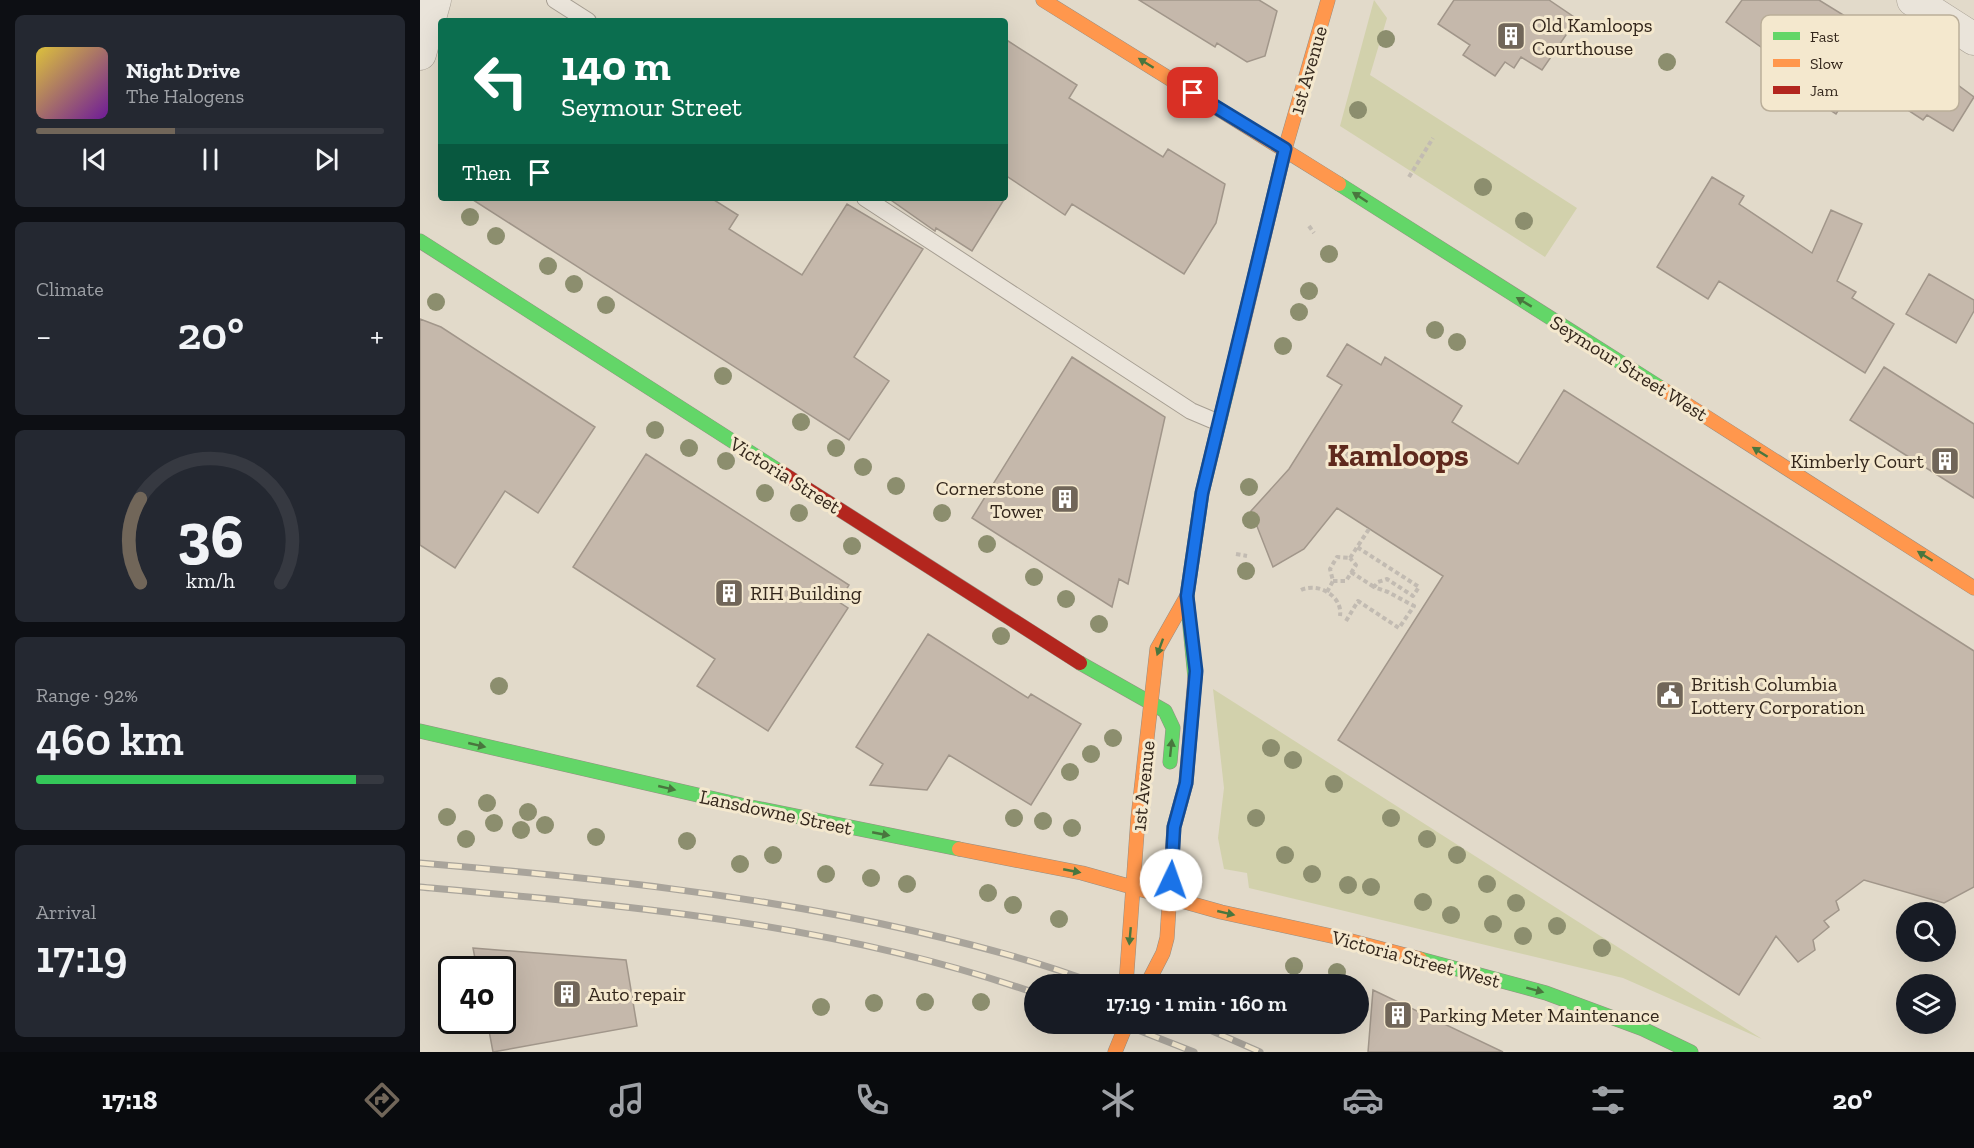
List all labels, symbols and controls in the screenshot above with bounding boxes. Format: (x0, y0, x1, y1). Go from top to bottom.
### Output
place label: Old Kamloops Courthouse (1532, 13, 1653, 60)
legend (1761, 15, 1959, 111)
building icon: Old Kamloops Courthouse (1495, 20, 1527, 52)
street label: 1st Avenue (1284, 23, 1332, 117)
text: Fast (1810, 27, 1839, 46)
text: 140 m (561, 40, 671, 91)
icon: left (462, 42, 540, 120)
text: Slow (1810, 54, 1844, 73)
text: Night Drive (126, 57, 240, 84)
one-way arrow (1138, 58, 1154, 69)
pin (1167, 67, 1218, 118)
icon: arrive (1176, 76, 1209, 109)
text: Jam (1810, 81, 1839, 100)
text: The Halogens (126, 84, 244, 108)
text: Seymour Street (561, 91, 742, 123)
icon: previous (78, 143, 111, 176)
icon: pause (194, 143, 227, 176)
icon: next (310, 143, 343, 176)
icon: arrive (523, 156, 556, 189)
text: Then (462, 159, 511, 186)
one-way arrow (1353, 191, 1369, 203)
text: Climate (36, 277, 104, 301)
one-way arrow (1516, 297, 1532, 308)
text: 20° (177, 307, 244, 361)
street label: Seymour Street West (1546, 310, 1713, 426)
text: − (36, 316, 51, 355)
text: + (370, 316, 384, 355)
street label: Victoria Street (724, 431, 845, 519)
district label: Kamloops (1327, 436, 1469, 474)
building icon: Kimberly Court (1929, 445, 1961, 477)
one-way arrow (1752, 446, 1768, 457)
place label: Kimberly Court (1790, 449, 1925, 473)
place label: Cornerstone Tower (936, 476, 1044, 523)
building icon: Cornerstone Tower (1049, 483, 1081, 515)
text: 36 (177, 498, 243, 573)
one-way arrow (1917, 551, 1933, 562)
text: km/h (186, 568, 234, 593)
building icon: RIH Building (713, 577, 745, 609)
place label: RIH Building (750, 581, 862, 605)
one-way arrow (1154, 639, 1164, 657)
place label: British Columbia Lottery Corporation (1691, 672, 1865, 719)
public building icon: British Columbia Lottery Corporation (1654, 679, 1686, 711)
text: Range · 92% (36, 683, 138, 707)
text: 460 km (36, 713, 184, 767)
street label: 1st Avenue (1126, 739, 1160, 833)
one-way arrow (1166, 739, 1176, 758)
one-way arrow (468, 741, 487, 750)
one-way arrow (658, 784, 676, 794)
street label: Lansdowne Street (698, 784, 855, 840)
one-way arrow (871, 830, 890, 839)
position arrow (1139, 848, 1203, 912)
one-way arrow (1063, 867, 1082, 876)
text: Arrival (36, 900, 96, 924)
map controls (1896, 902, 1956, 1034)
button: search (1896, 902, 1956, 962)
one-way arrow (1217, 908, 1236, 918)
street label: Victoria Street West (1328, 925, 1503, 993)
one-way arrow (1125, 926, 1135, 945)
text: 17:19 (36, 930, 128, 984)
speed limit sign: 40 (438, 956, 516, 1034)
button: layers (1896, 974, 1956, 1034)
building icon: Auto repair (551, 978, 583, 1010)
place label: Auto repair (588, 982, 687, 1006)
one-way arrow (1526, 986, 1544, 995)
text: 17:19 · 1 min · 160 m (1106, 990, 1287, 1017)
building icon: Parking Meter Maintenance (1382, 999, 1414, 1031)
place label: Parking Meter Maintenance (1419, 1003, 1659, 1027)
icon: directions (361, 1079, 403, 1121)
icon: music (606, 1079, 648, 1121)
icon: phone (851, 1079, 893, 1121)
icon: climate (1097, 1079, 1139, 1121)
icon: car (1342, 1079, 1384, 1121)
icon: filters (1587, 1079, 1629, 1121)
text: 17:18 (102, 1084, 158, 1116)
text: 20° (1833, 1084, 1872, 1116)

